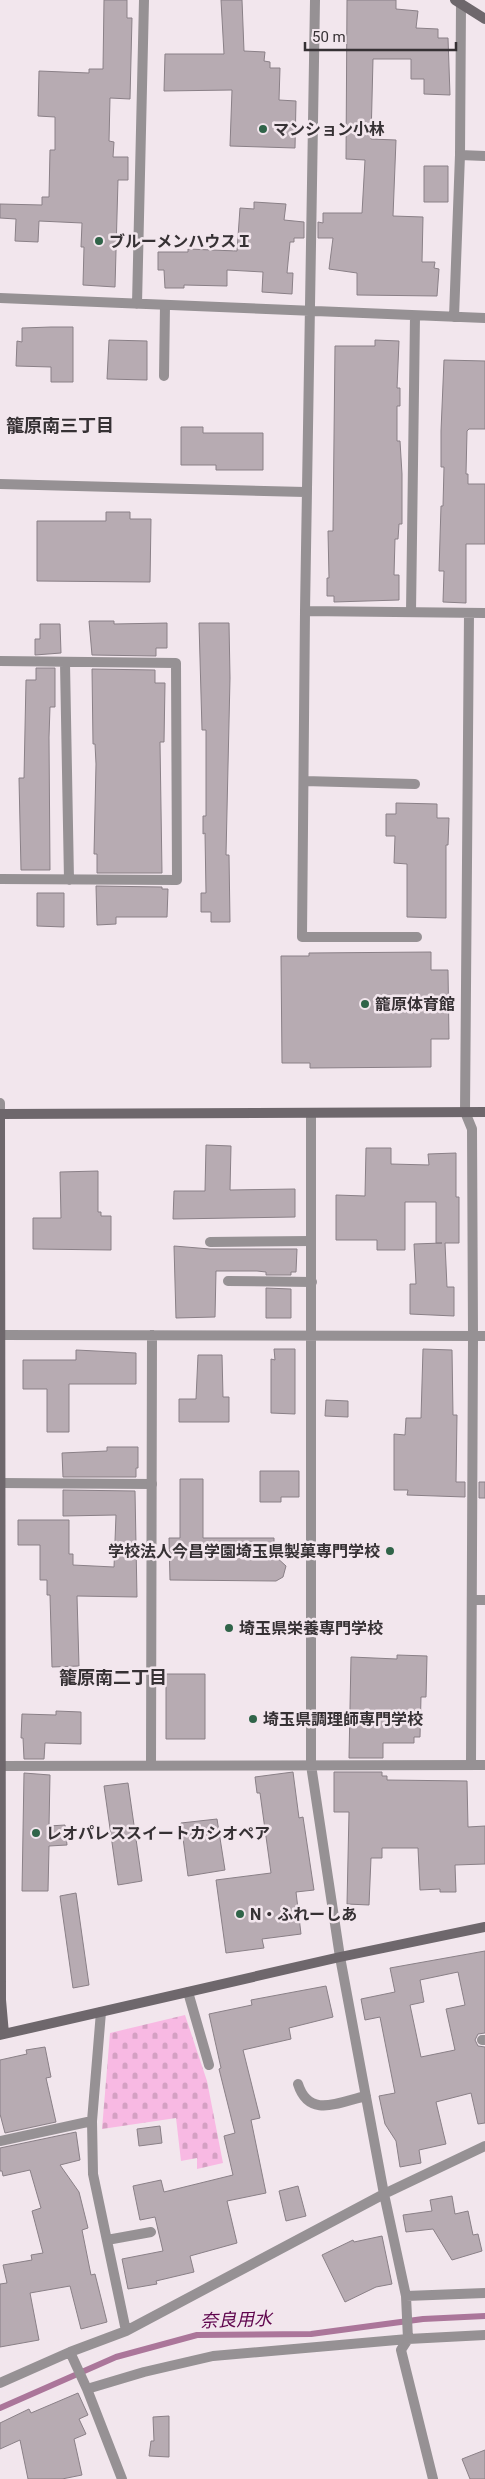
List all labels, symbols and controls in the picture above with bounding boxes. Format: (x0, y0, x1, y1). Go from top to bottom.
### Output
scale bar (305, 20, 456, 52)
text: 50 m (312, 28, 346, 46)
place label: マンション小林 (273, 120, 385, 139)
marker: マンション小林 (257, 123, 269, 135)
place label: ブルーメンハウスＩ (109, 232, 252, 251)
marker: ブルーメンハウスＩ (93, 235, 105, 247)
district label: 籠原南三丁目 (6, 415, 114, 436)
place label: 籠原体育館 (375, 995, 455, 1014)
marker: 籠原体育館 (359, 998, 371, 1010)
place label: 学校法人今昌学園埼玉県製菓専門学校 (108, 1542, 380, 1561)
marker: 学校法人今昌学園埼玉県製菓専門学校 (384, 1545, 396, 1557)
place label: 埼玉県栄養専門学校 (239, 1619, 383, 1638)
marker: 埼玉県栄養専門学校 (223, 1622, 235, 1634)
district label: 籠原南二丁目 (59, 1667, 167, 1688)
place label: 埼玉県調理師専門学校 (263, 1710, 423, 1729)
marker: 埼玉県調理師専門学校 (247, 1713, 259, 1725)
place label: レオパレススイートカシオペア (46, 1824, 270, 1843)
marker: レオパレススイートカシオペア (30, 1827, 42, 1839)
place label: N・ふれーしあ (250, 1905, 357, 1924)
marker: N・ふれーしあ (234, 1908, 246, 1920)
water label: 奈良用水 (200, 2308, 274, 2331)

